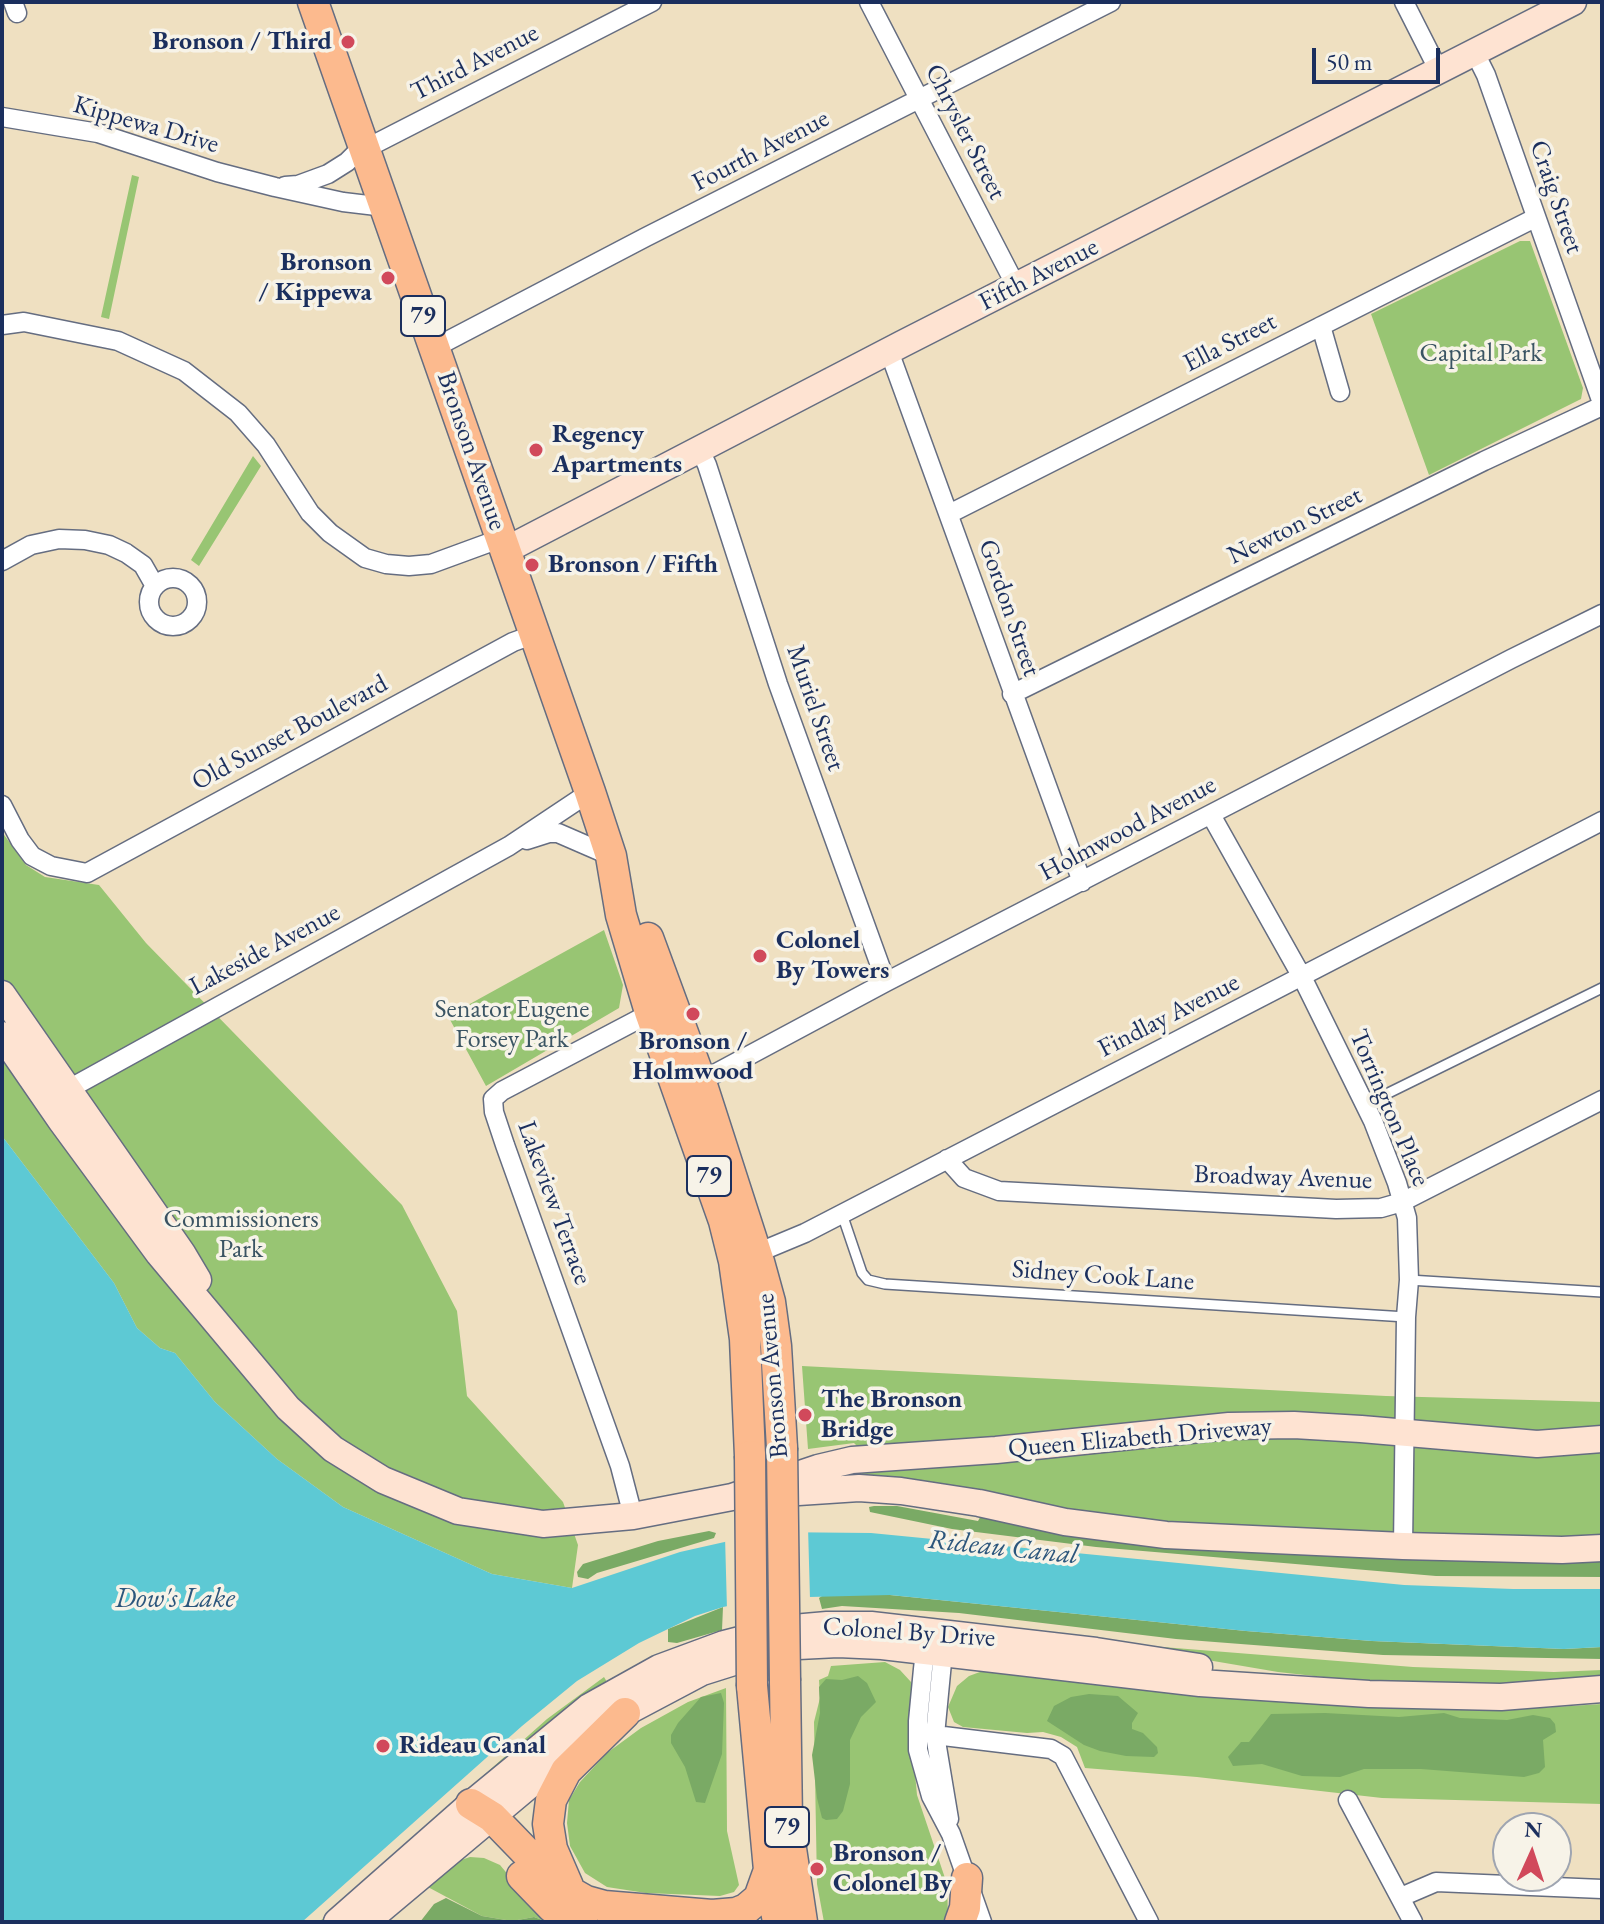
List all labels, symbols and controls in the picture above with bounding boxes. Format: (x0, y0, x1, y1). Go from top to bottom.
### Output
street label: Third Avenue (406, 18, 544, 108)
place label: Bronson / Third (152, 26, 332, 58)
scale bar (1316, 32, 1444, 82)
marker: Bronson / Third (339, 33, 357, 51)
text: 50 m (1326, 46, 1373, 77)
street label: Chrysler Street (918, 59, 1012, 205)
street label: Kippewa Drive (70, 89, 222, 161)
street label: Fourth Avenue (687, 103, 835, 199)
street label: Craig Street (1522, 136, 1590, 258)
street label: Fifth Avenue (974, 232, 1104, 318)
place label: Bronson / Kippewa (258, 247, 372, 308)
marker: Bronson / Kippewa (379, 269, 397, 287)
road number: 79 (401, 296, 445, 336)
street label: Ella Street (1178, 306, 1282, 380)
park label: Capital Park (1420, 338, 1542, 370)
street label: Bronson Avenue (429, 368, 513, 534)
place label: Regency Apartments (552, 419, 682, 480)
marker: Regency Apartments (527, 441, 545, 459)
street label: Newton Street (1223, 480, 1367, 572)
street label: Gordon Street (971, 536, 1047, 680)
place label: Bronson / Fifth (548, 549, 718, 581)
marker: Bronson / Fifth (523, 556, 541, 574)
street label: Muriel Street (779, 641, 851, 775)
street label: Old Sunset Boulevard (187, 668, 393, 798)
street label: Holmwood Avenue (1034, 769, 1222, 889)
street label: Lakeside Avenue (184, 897, 346, 1003)
place label: Colonel By Towers (776, 925, 889, 986)
marker: Colonel By Towers (751, 947, 769, 965)
street label: Findlay Avenue (1093, 967, 1245, 1065)
park label: Senator Eugene Forsey Park (435, 994, 589, 1056)
marker: Bronson / Holmwood (684, 1005, 702, 1023)
street label: Torrington Place (1342, 1025, 1436, 1191)
place label: Bronson / Holmwood (633, 1026, 753, 1088)
street label: Lakeview Terrace (510, 1117, 598, 1289)
road number: 79 (687, 1156, 731, 1196)
street label: Broadway Avenue (1193, 1159, 1373, 1197)
park label: Commissioners Park (163, 1204, 319, 1266)
street label: Sidney Cook Lane (1011, 1254, 1195, 1298)
street label: Bronson Avenue (750, 1292, 796, 1460)
place label: The Bronson Bridge (821, 1384, 962, 1446)
marker: The Bronson Bridge (796, 1406, 814, 1424)
street label: Queen Elizabeth Driveway (1007, 1411, 1273, 1465)
water label: Rideau Canal (926, 1523, 1080, 1573)
water label: Dow's Lake (115, 1582, 235, 1616)
street label: Colonel By Drive (822, 1611, 996, 1655)
place label: Rideau Canal (399, 1730, 546, 1762)
marker: Rideau Canal (374, 1737, 392, 1755)
road number: 79 (765, 1807, 809, 1847)
north arrow (1492, 1812, 1572, 1892)
text: N (1524, 1815, 1543, 1844)
place label: Bronson / Colonel By (833, 1838, 952, 1900)
marker: Bronson / Colonel By (808, 1860, 826, 1878)

